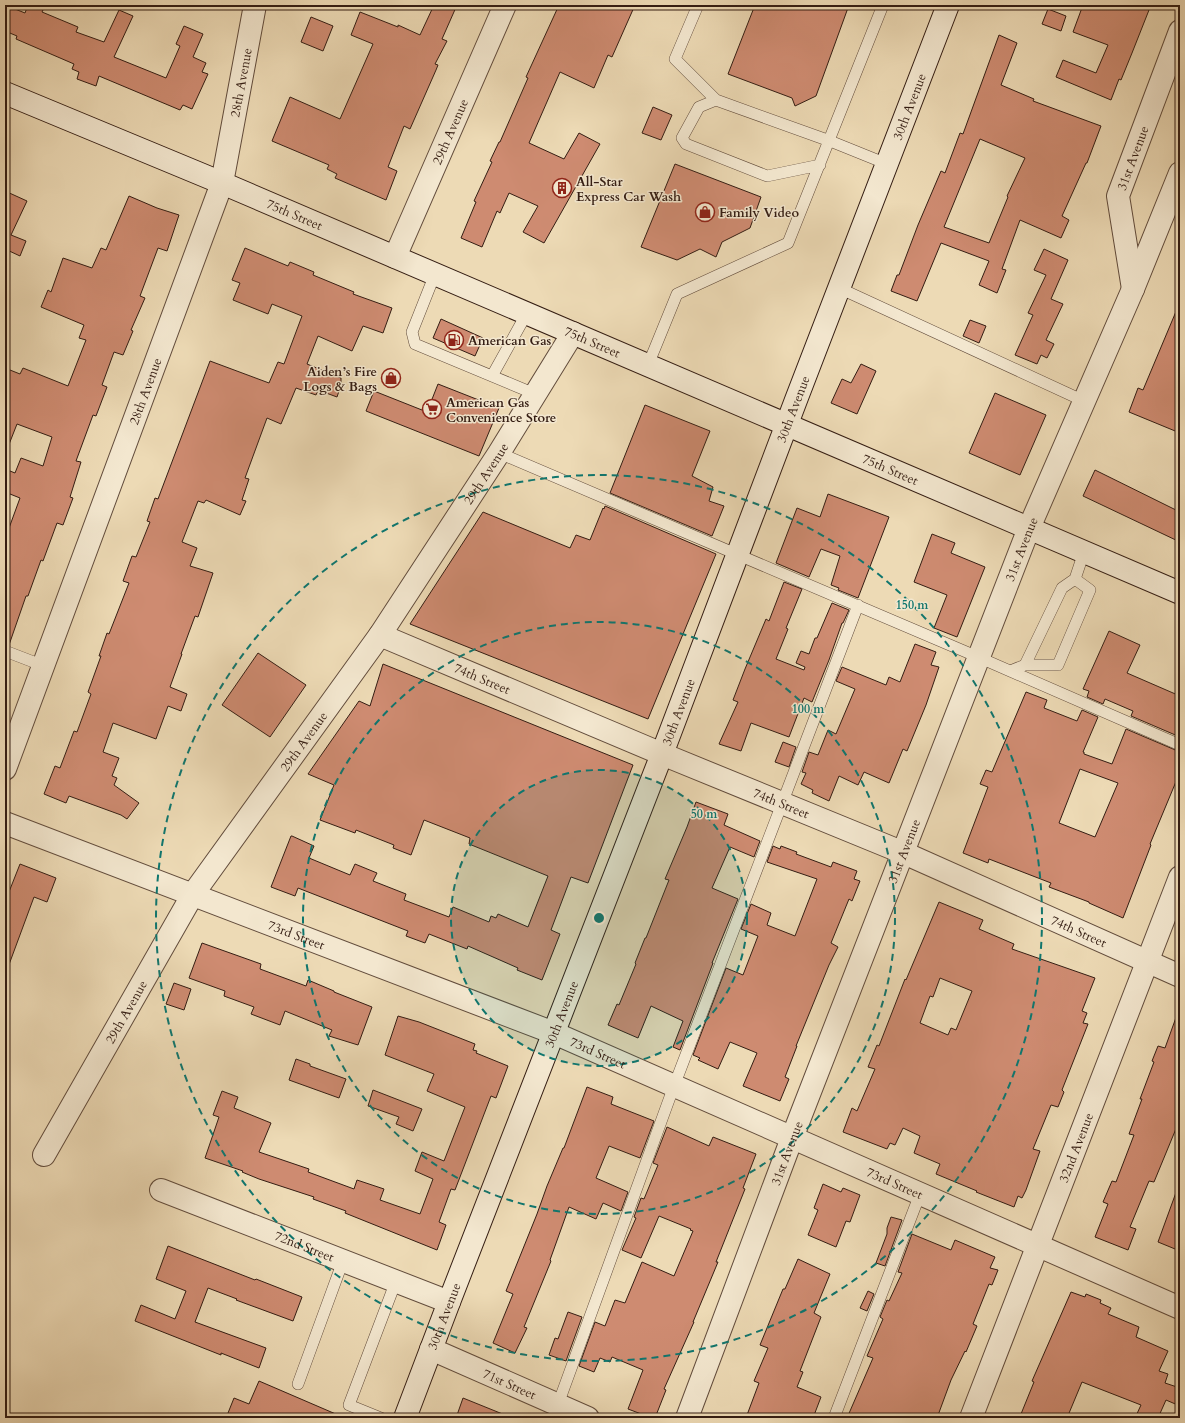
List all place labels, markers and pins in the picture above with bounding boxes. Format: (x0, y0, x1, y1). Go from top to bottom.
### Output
place label: All-Star Express Car Wash (576, 173, 681, 206)
building icon: All-Star Express Car Wash (551, 177, 573, 199)
shop icon: Family Video (694, 201, 716, 223)
place label: Family Video (719, 204, 799, 222)
fuel station icon: American Gas (443, 329, 465, 351)
place label: American Gas (468, 332, 552, 350)
place label: Aiden’s Fire Logs & Bags (303, 363, 377, 396)
shop icon: Aiden’s Fire Logs & Bags (380, 367, 402, 389)
place label: American Gas Convenience Store (446, 394, 556, 427)
supermarket icon: American Gas Convenience Store (421, 398, 443, 420)
centre of rings (592, 911, 606, 925)

